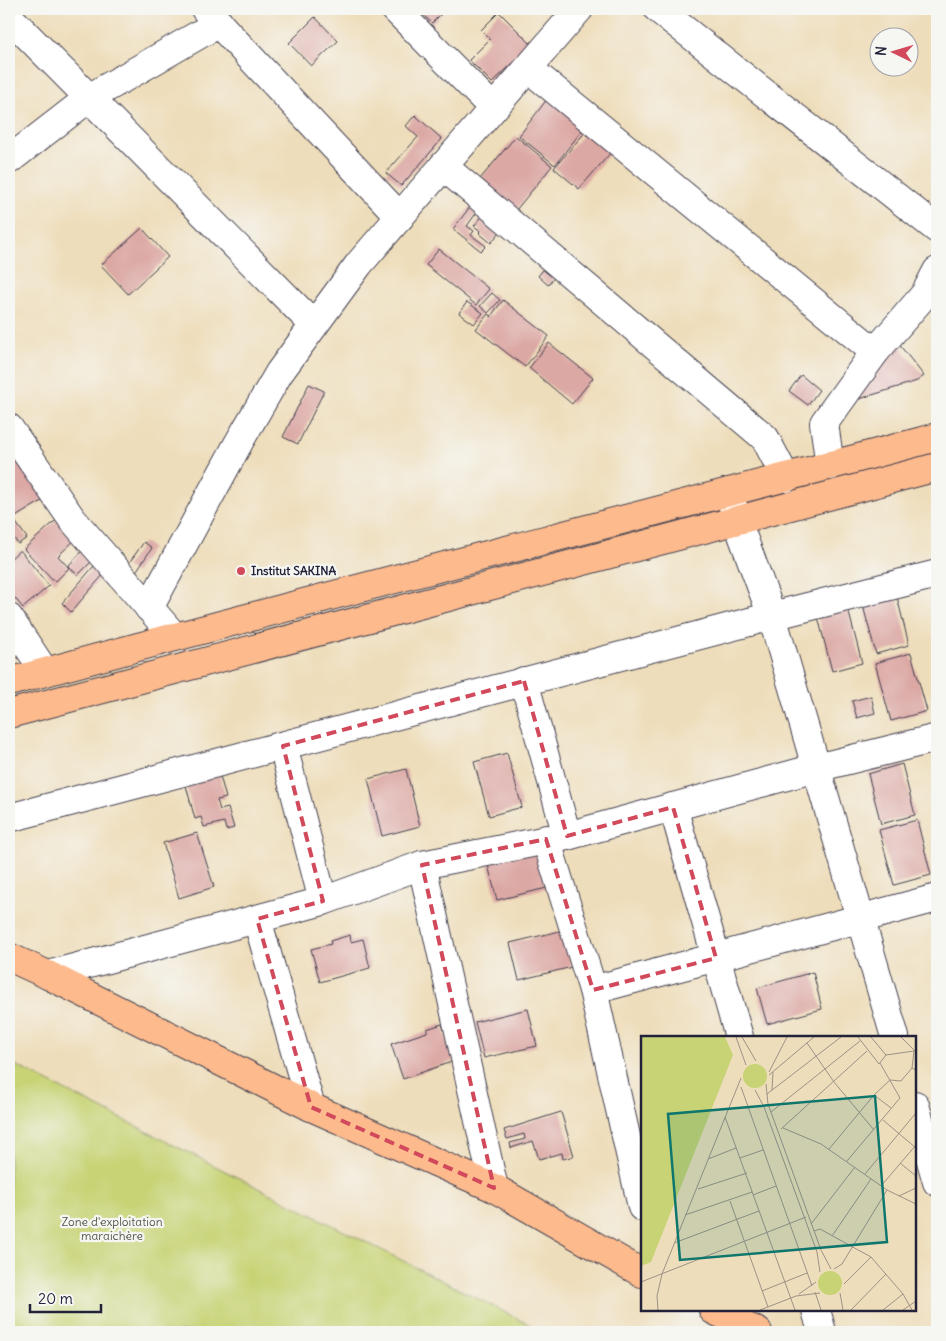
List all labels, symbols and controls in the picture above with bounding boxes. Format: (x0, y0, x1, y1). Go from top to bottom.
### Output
north arrow (868, 28, 918, 78)
text: N (872, 45, 890, 56)
place label: Institut SAKINA (251, 563, 337, 578)
marker: Institut SAKINA (235, 565, 247, 577)
inset map (641, 1036, 916, 1311)
park label: Zone d'exploitation maraichère (61, 1214, 163, 1243)
scale bar (30, 1281, 101, 1313)
text: 20 m (38, 1289, 73, 1308)

